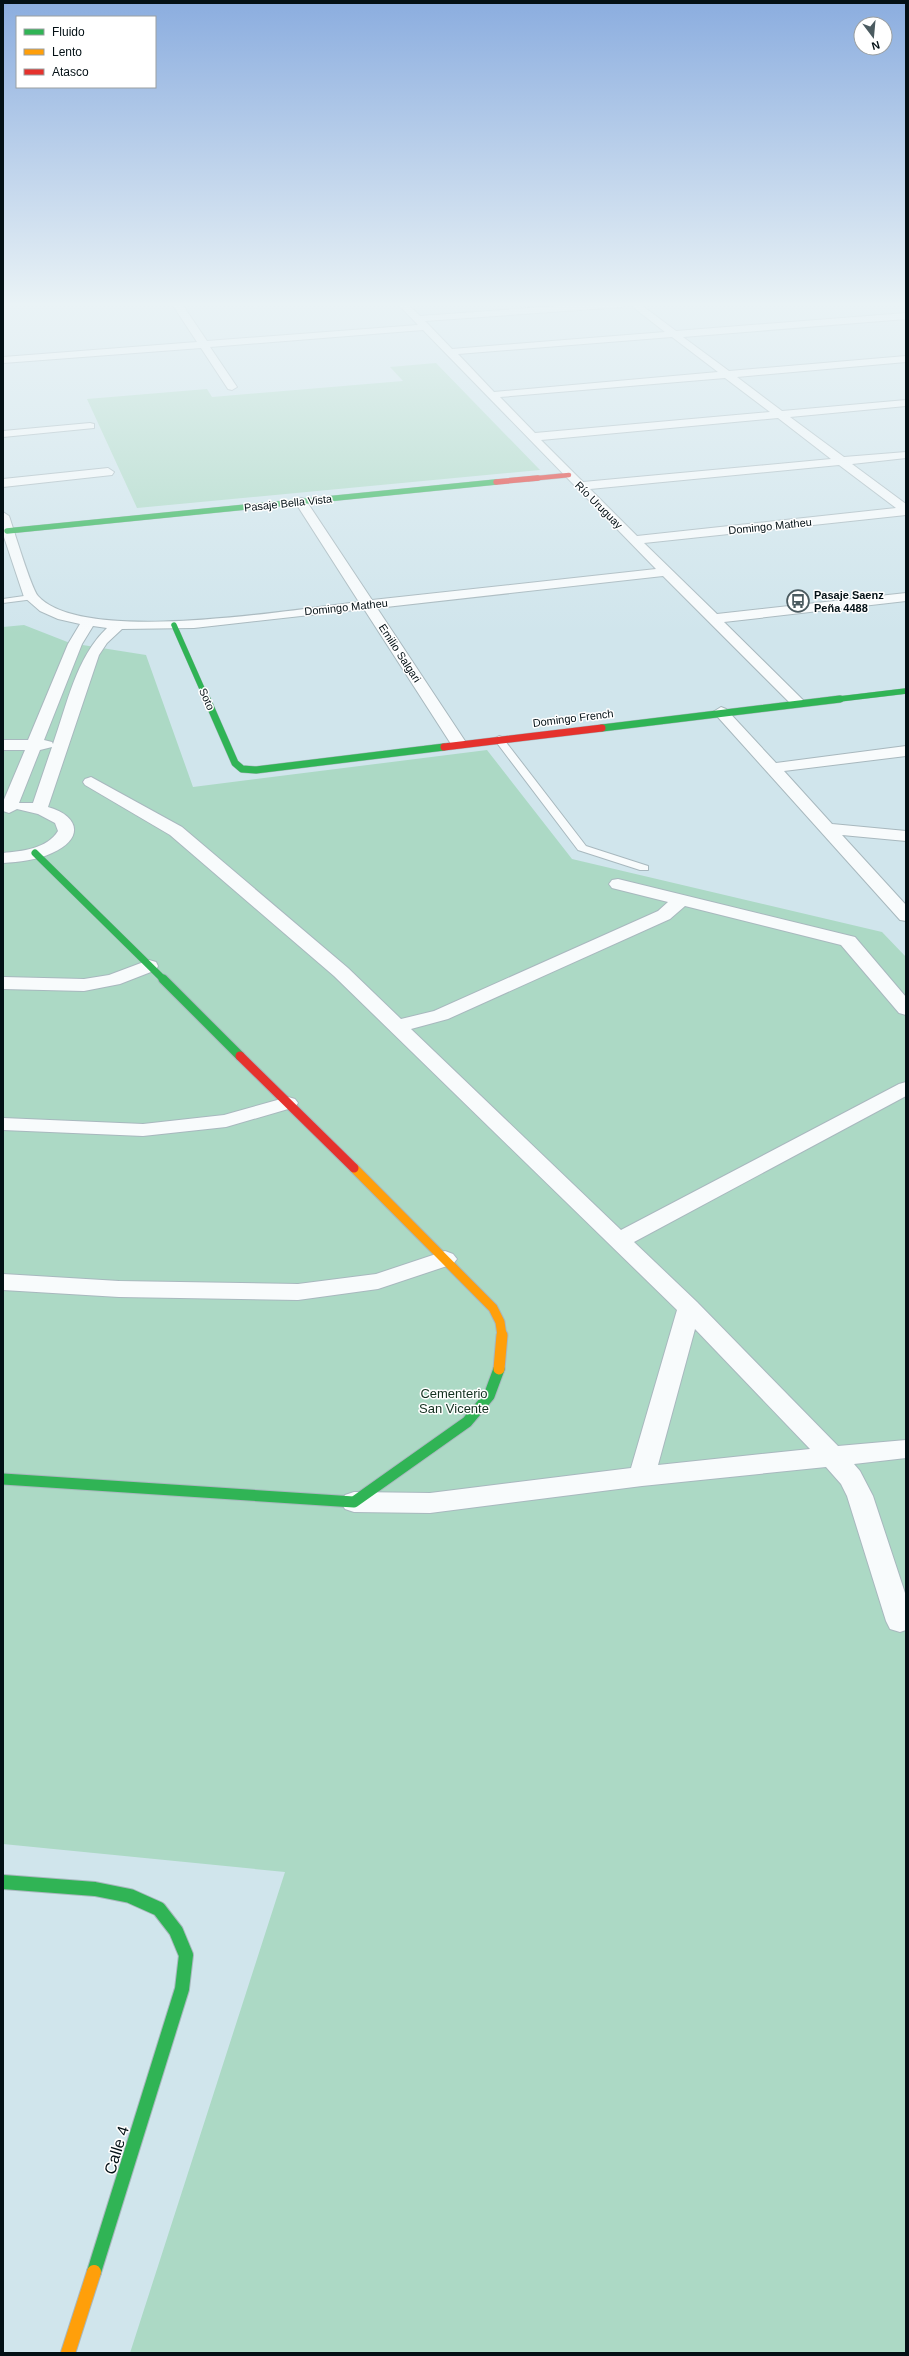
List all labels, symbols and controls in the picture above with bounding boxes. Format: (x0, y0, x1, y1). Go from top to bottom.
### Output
legend (16, 16, 156, 88)
north arrow (853, 16, 893, 56)
text: Fluido (52, 25, 85, 39)
text: N (870, 39, 881, 52)
text: Lento (52, 45, 82, 59)
text: Atasco (52, 65, 89, 79)
street label: Río Uruguay (573, 479, 625, 531)
street label: Pasaje Bella Vista (243, 492, 333, 514)
street label: Domingo Matheu (728, 516, 812, 536)
bus stop icon: Pasaje Saenz Peña 4488 (785, 588, 811, 614)
place label: Pasaje Saenz Peña 4488 (814, 589, 884, 614)
street label: Domingo Matheu (304, 597, 388, 617)
street label: Emilio Salgari (377, 622, 423, 684)
street label: Soto (197, 686, 217, 712)
street label: Domingo French (532, 707, 614, 729)
park label: Cementerio San Vicente (419, 1386, 489, 1416)
street label: Calle 4 (101, 2124, 132, 2176)

